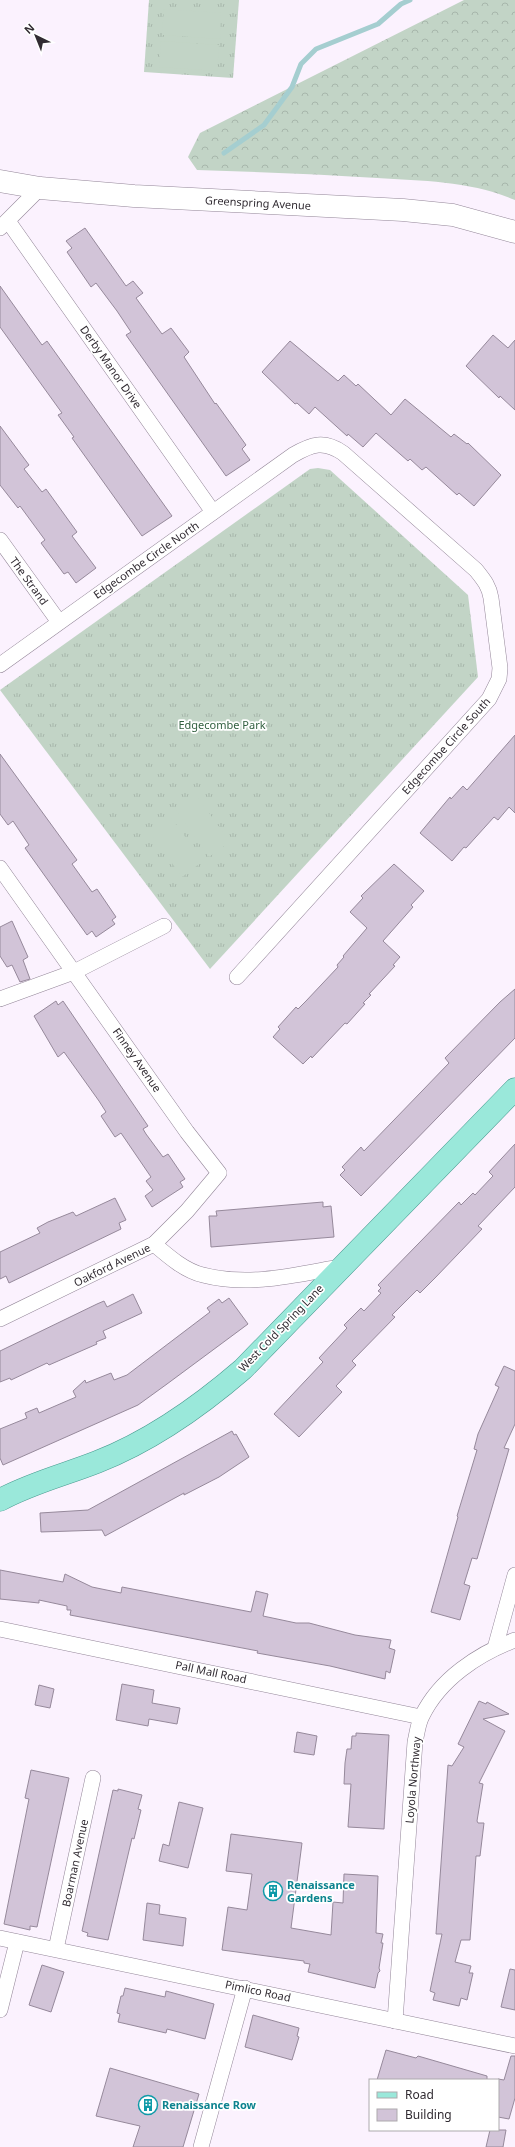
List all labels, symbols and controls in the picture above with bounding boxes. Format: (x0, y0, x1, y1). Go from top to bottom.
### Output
north arrow (16, 16, 56, 56)
text: N (20, 20, 37, 37)
street label: Greenspring Avenue (205, 192, 311, 213)
street label: Derby Manor Drive (77, 322, 146, 411)
street label: Edgecombe Circle North (90, 517, 201, 602)
street label: The Strand (7, 554, 52, 608)
street label: Edgecombe Circle South (398, 694, 493, 797)
park label: Edgecombe Park (178, 717, 266, 732)
street label: Finney Avenue (110, 1025, 165, 1095)
street label: Oakford Avenue (71, 1239, 153, 1290)
street label: West Cold Spring Lane (235, 1281, 326, 1375)
street label: Pall Mall Road (174, 1657, 248, 1686)
street label: Loyola Northway (401, 1736, 424, 1824)
street label: Boarman Avenue (58, 1818, 91, 1908)
place label: Renaissance Gardens (287, 1877, 355, 1905)
building icon: Renaissance Gardens (262, 1880, 284, 1902)
street label: Pimlico Road (224, 1976, 292, 2005)
legend (369, 2079, 499, 2131)
text: Road (405, 2086, 434, 2103)
building icon: Renaissance Row (137, 2094, 159, 2116)
place label: Renaissance Row (162, 2097, 257, 2112)
text: Building (405, 2106, 452, 2123)

